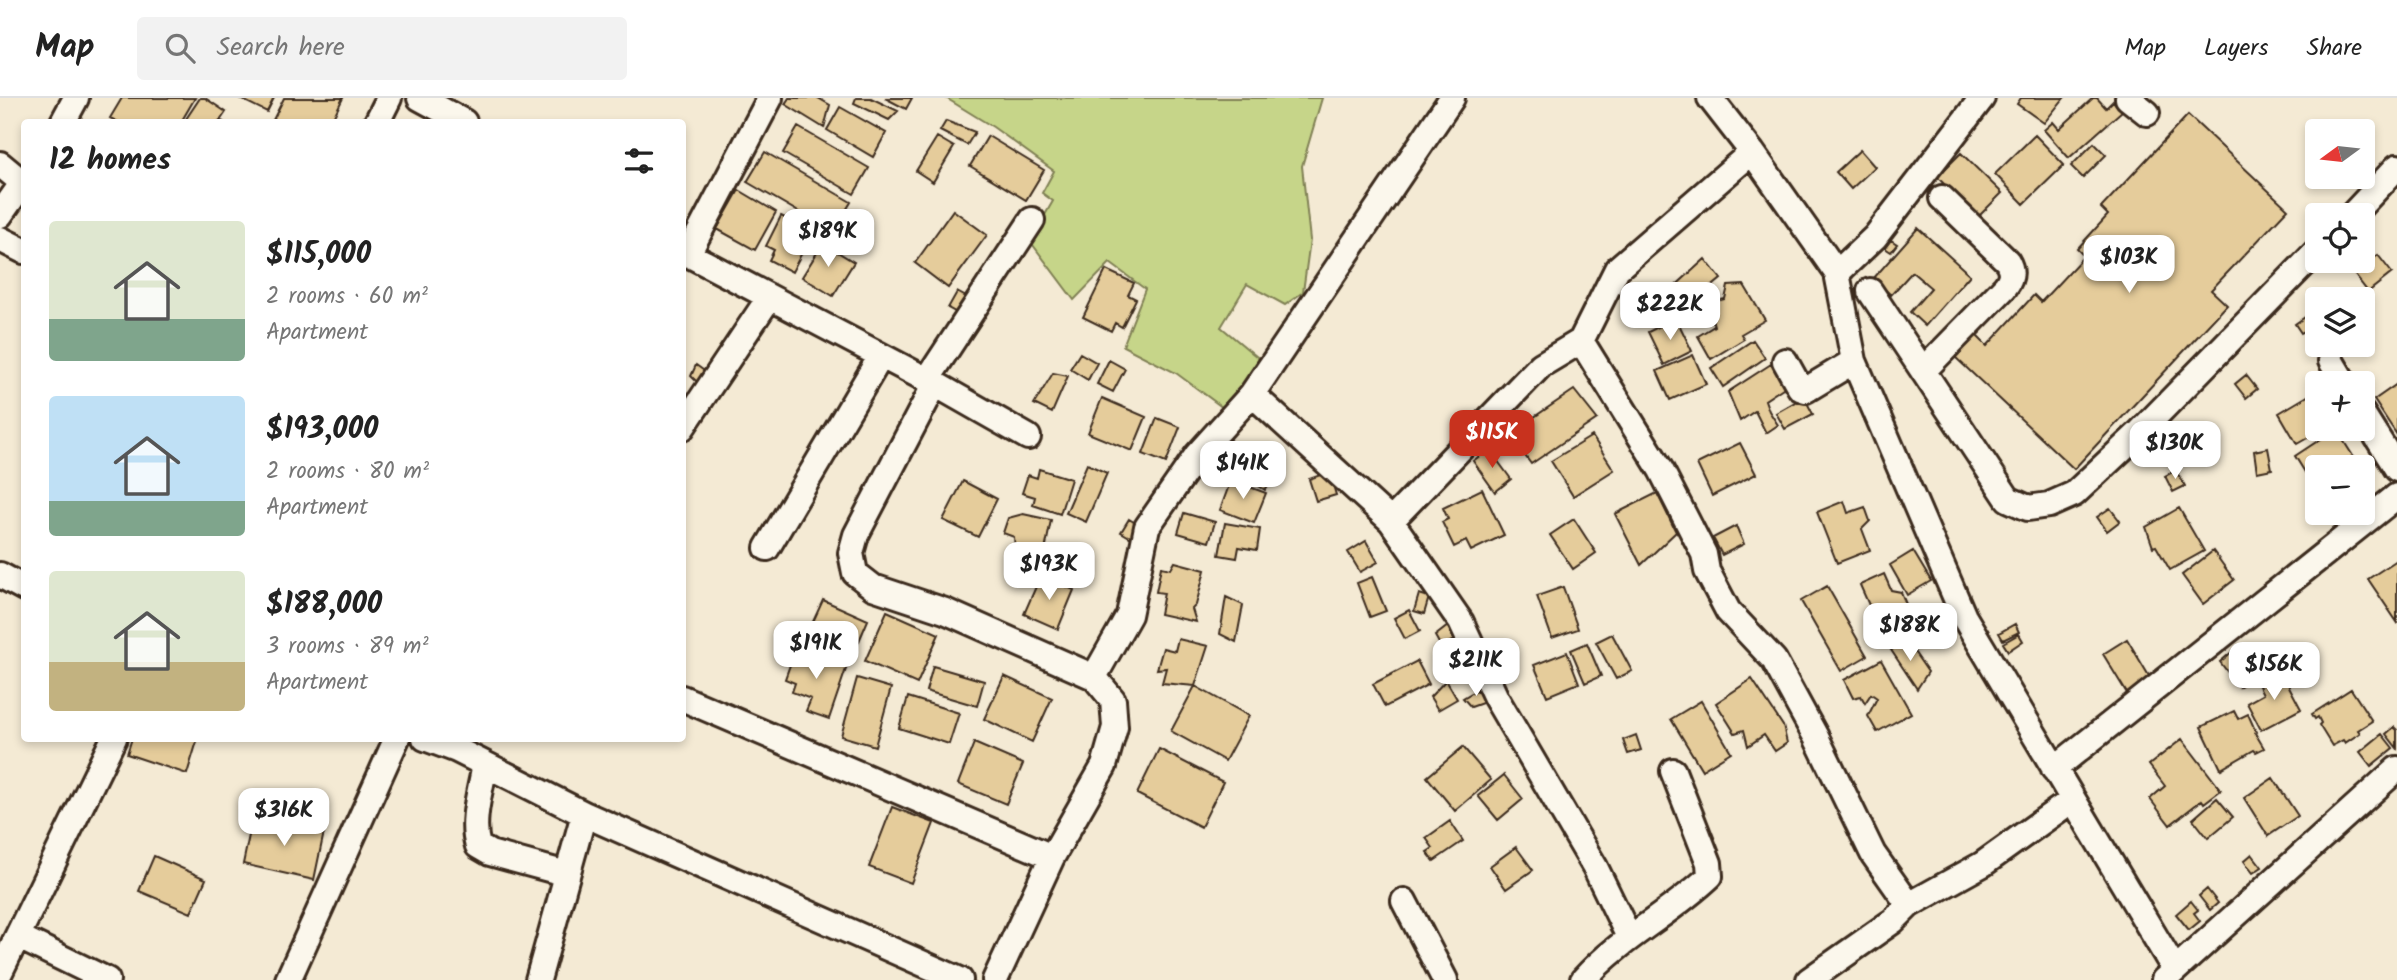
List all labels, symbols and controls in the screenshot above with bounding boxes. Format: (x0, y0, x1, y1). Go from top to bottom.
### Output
search box (137, 17, 627, 80)
text: Map (35, 22, 95, 75)
text: Search here (217, 27, 345, 69)
icon: search (161, 29, 199, 67)
text: Map (2124, 29, 2166, 68)
text: Layers (2204, 29, 2268, 68)
text: Share (2306, 29, 2362, 68)
north arrow (2305, 119, 2375, 189)
map controls (2305, 119, 2375, 525)
text: 12 homes (49, 137, 171, 185)
icon: filters (620, 142, 658, 180)
button: locate (2305, 203, 2375, 273)
pin: $189K (779, 209, 877, 269)
text: $189K (798, 214, 858, 250)
text: $115,000 (266, 231, 371, 279)
pin: $103K (2080, 236, 2178, 295)
text: $103K (2100, 240, 2158, 276)
icon: home (105, 249, 189, 333)
text: 2 rooms · 60 m² (266, 279, 428, 315)
pin: $222K (1621, 282, 1719, 342)
text: $222K (1636, 287, 1704, 323)
button: layers (2305, 287, 2375, 357)
text: Apartment (266, 315, 368, 351)
button: + (2305, 371, 2375, 441)
text: $193,000 (266, 406, 378, 454)
pin: $115K (1443, 410, 1541, 470)
text: $115K (1466, 415, 1519, 451)
pin: $130K (2126, 422, 2224, 481)
icon: home (105, 424, 189, 508)
text: $130K (2146, 426, 2204, 462)
pin: $141K (1194, 442, 1292, 501)
text: $141K (1216, 446, 1270, 482)
text: 2 rooms · 80 m² (266, 454, 429, 490)
button: − (2305, 455, 2375, 525)
text: Apartment (266, 490, 368, 526)
pin: $193K (1000, 542, 1098, 602)
text: $193K (1020, 547, 1078, 583)
text: $188,000 (266, 581, 382, 629)
icon: home (105, 599, 189, 683)
pin: $188K (1861, 603, 1959, 663)
text: $188K (1879, 608, 1941, 644)
pin: $191K (767, 622, 865, 681)
text: $191K (790, 626, 843, 662)
text: 3 rooms · 89 m² (266, 629, 429, 665)
pin: $211K (1427, 638, 1525, 698)
pin: $156K (2225, 642, 2323, 702)
text: $211K (1449, 643, 1503, 679)
text: $156K (2245, 647, 2303, 683)
text: Apartment (266, 665, 368, 701)
pin: $316K (235, 788, 333, 848)
text: $316K (254, 793, 314, 829)

